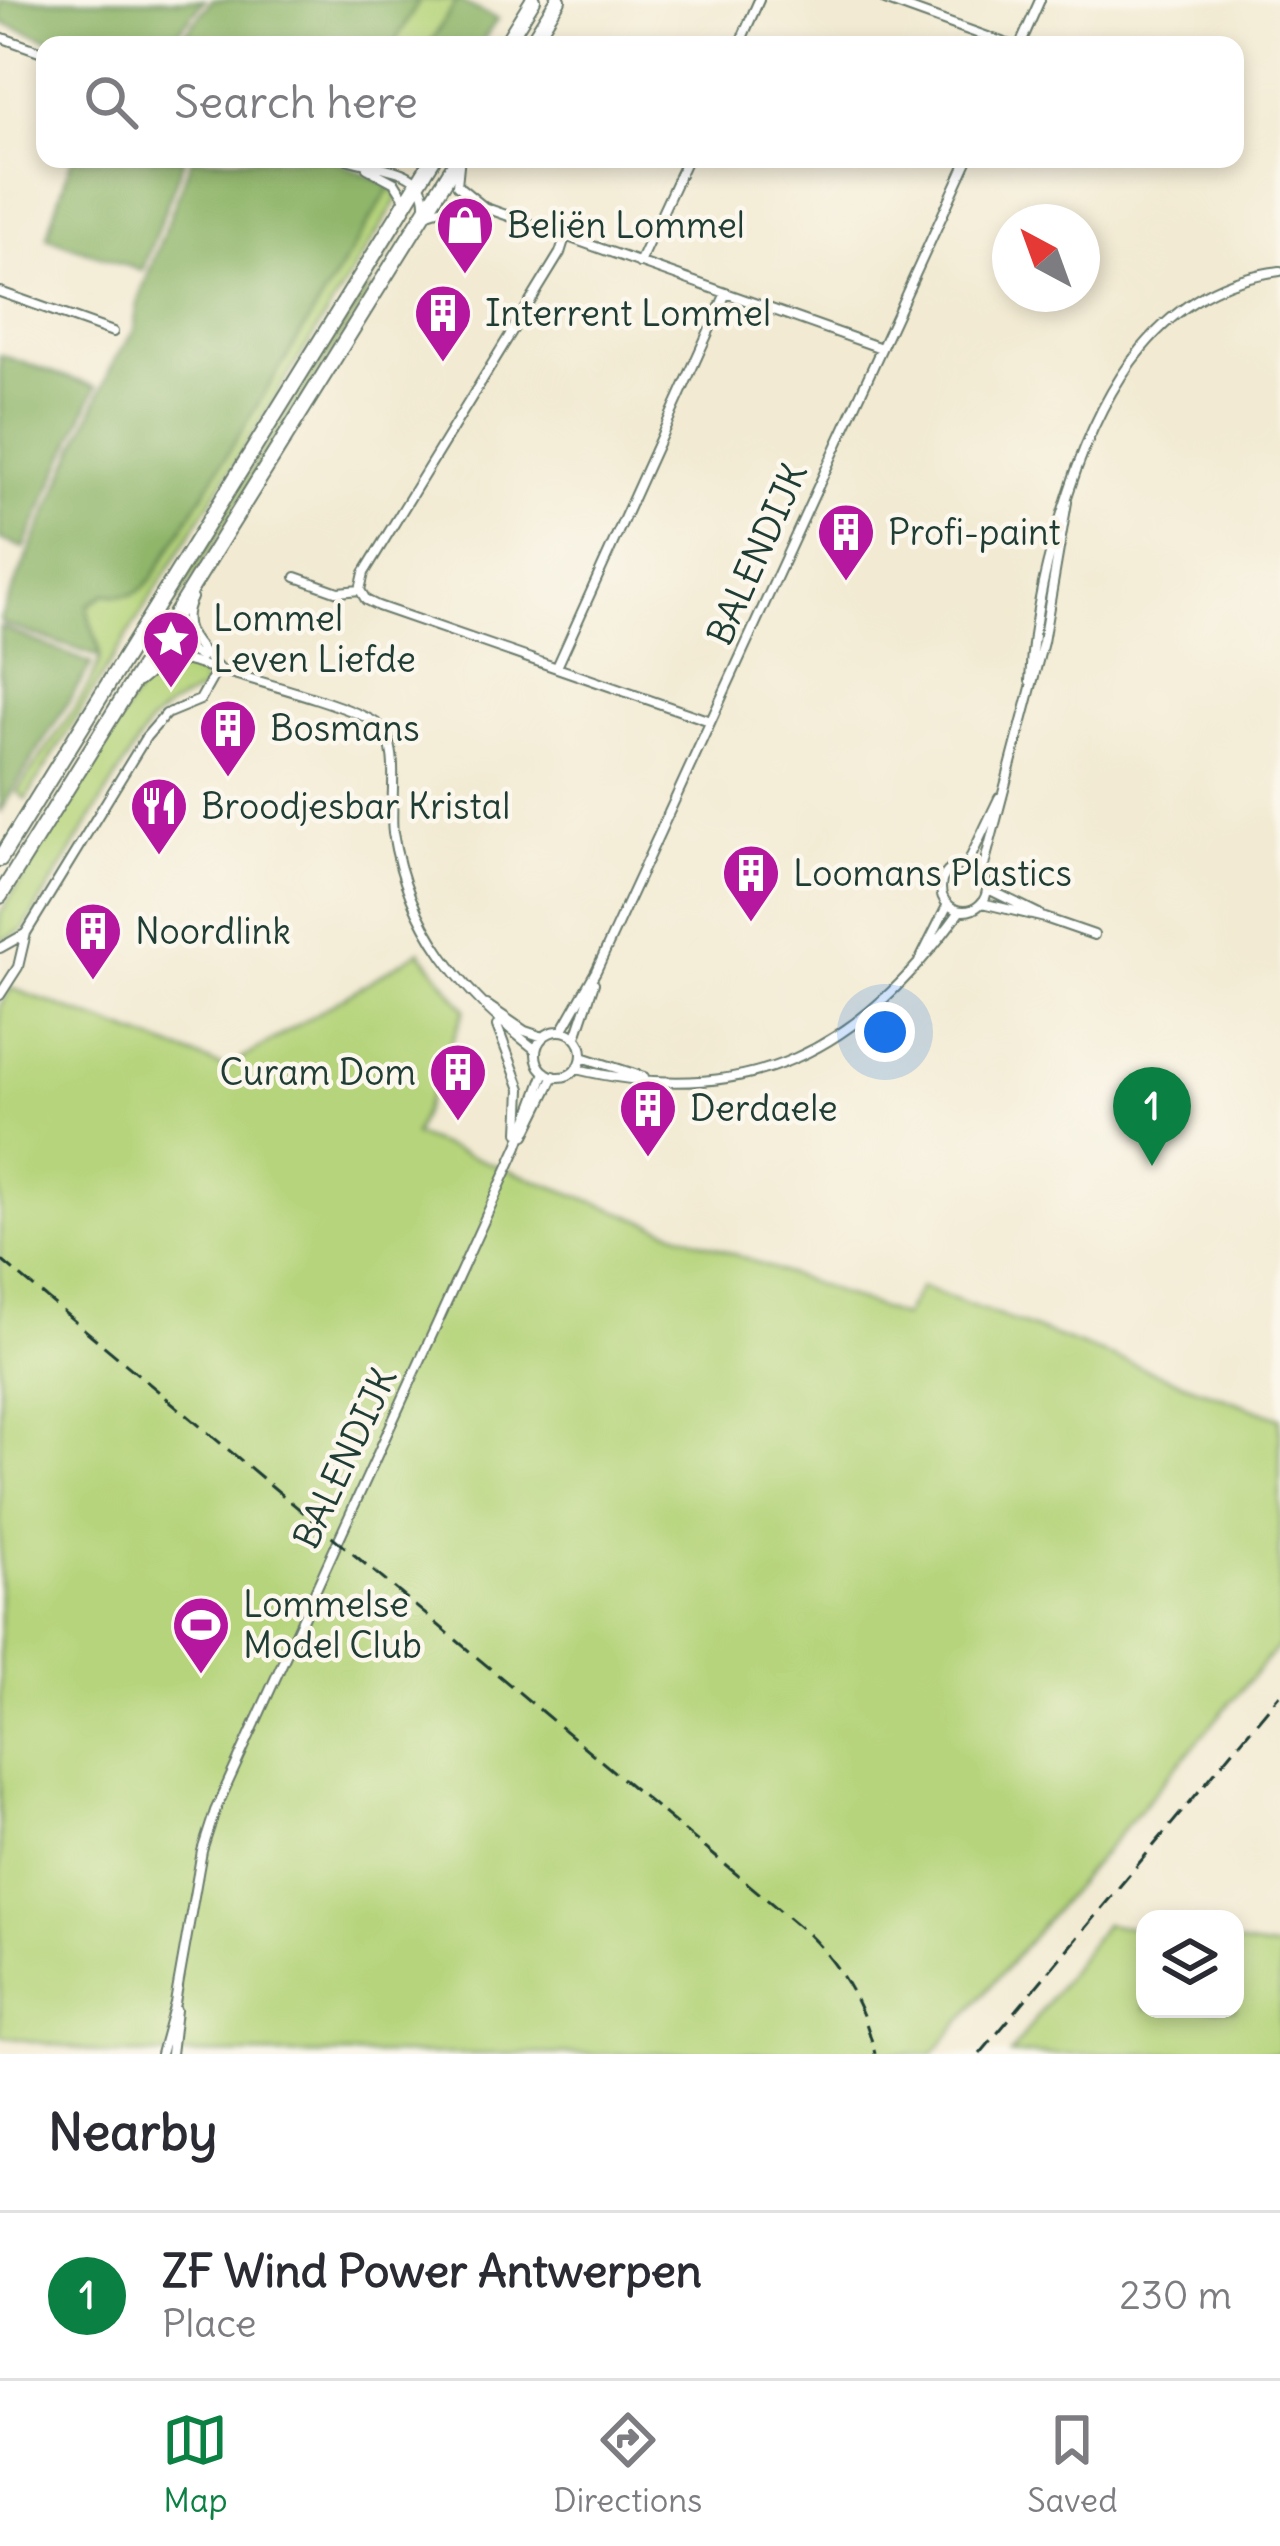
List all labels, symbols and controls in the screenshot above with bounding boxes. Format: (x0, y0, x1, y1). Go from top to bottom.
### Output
search box (36, 36, 1244, 168)
icon: search (78, 69, 144, 135)
text: Search here (174, 74, 418, 130)
shop icon: Beliën Lommel (434, 194, 496, 276)
place label: Beliën Lommel (507, 203, 745, 248)
north arrow (992, 204, 1100, 312)
building icon: Interrent Lommel (412, 282, 474, 364)
place label: Interrent Lommel (485, 291, 771, 336)
street label: BALENDIJK (697, 456, 817, 652)
building icon: Profi-paint (815, 501, 877, 583)
place label: Profi-paint (888, 510, 1061, 555)
place label: Lommel Leven Liefde (213, 596, 416, 682)
place icon: Lommel Leven Liefde (140, 608, 202, 690)
building icon: Bosmans (197, 697, 259, 779)
place label: Bosmans (270, 706, 420, 751)
restaurant icon: Broodjesbar Kristal (128, 775, 190, 857)
place label: Broodjesbar Kristal (201, 784, 510, 829)
building icon: Loomans Plastics (720, 842, 782, 924)
place label: Loomans Plastics (793, 851, 1072, 896)
building icon: Noordlink (62, 900, 124, 982)
place label: Noordlink (135, 909, 291, 954)
your location (855, 1002, 915, 1062)
building icon: Curam Dom (427, 1041, 489, 1123)
place label: Curam Dom (220, 1050, 416, 1095)
pin: 1 (1113, 1067, 1191, 1166)
building icon: Derdaele (617, 1077, 679, 1159)
place label: Derdaele (690, 1086, 838, 1131)
street label: BALENDIJK (284, 1361, 406, 1555)
place label: Lommelse Model Club (243, 1582, 422, 1668)
sports icon: Lommelse Model Club (170, 1594, 232, 1676)
map controls (1136, 1910, 1244, 2018)
button: layers (1136, 1910, 1244, 2018)
text: Nearby (48, 2100, 217, 2164)
text: ZF Wind Power Antwerpen (162, 2243, 702, 2299)
text: 1 (79, 2271, 95, 2320)
text: 230 m (1119, 2271, 1232, 2320)
text: Place (162, 2299, 256, 2348)
tab: Map (162, 2407, 228, 2521)
tab: Directions (553, 2407, 702, 2521)
tab: Saved (1027, 2407, 1118, 2521)

